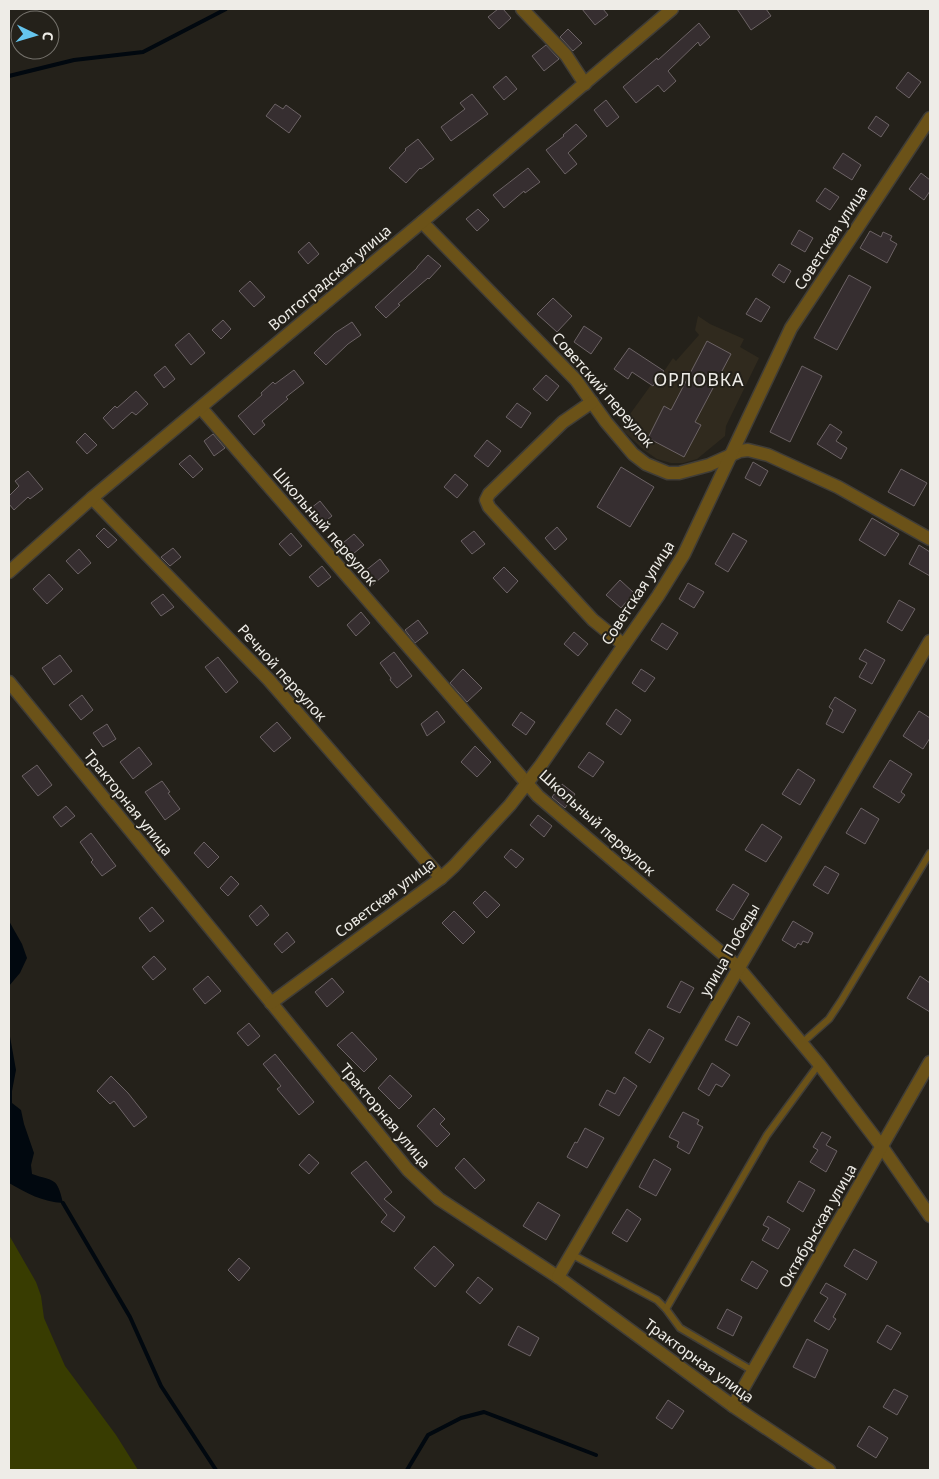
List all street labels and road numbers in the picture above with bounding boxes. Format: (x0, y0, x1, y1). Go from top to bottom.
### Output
street label: Советская улица (789, 182, 871, 293)
street label: Волгоградская улица (264, 220, 395, 335)
street label: Советский переулок (548, 327, 659, 451)
street label: Школьный переулок (269, 463, 382, 589)
street label: Советская улица (596, 537, 678, 648)
street label: Речной переулок (234, 620, 332, 725)
street label: Тракторная улица (80, 745, 178, 859)
street label: Школьный переулок (535, 765, 660, 880)
street label: Советская улица (330, 853, 438, 941)
street label: улица Победы (694, 900, 764, 999)
street label: Тракторная улица (336, 1059, 435, 1172)
street label: Октябрьская улица (774, 1160, 861, 1291)
street label: Тракторная улица (641, 1314, 758, 1407)

